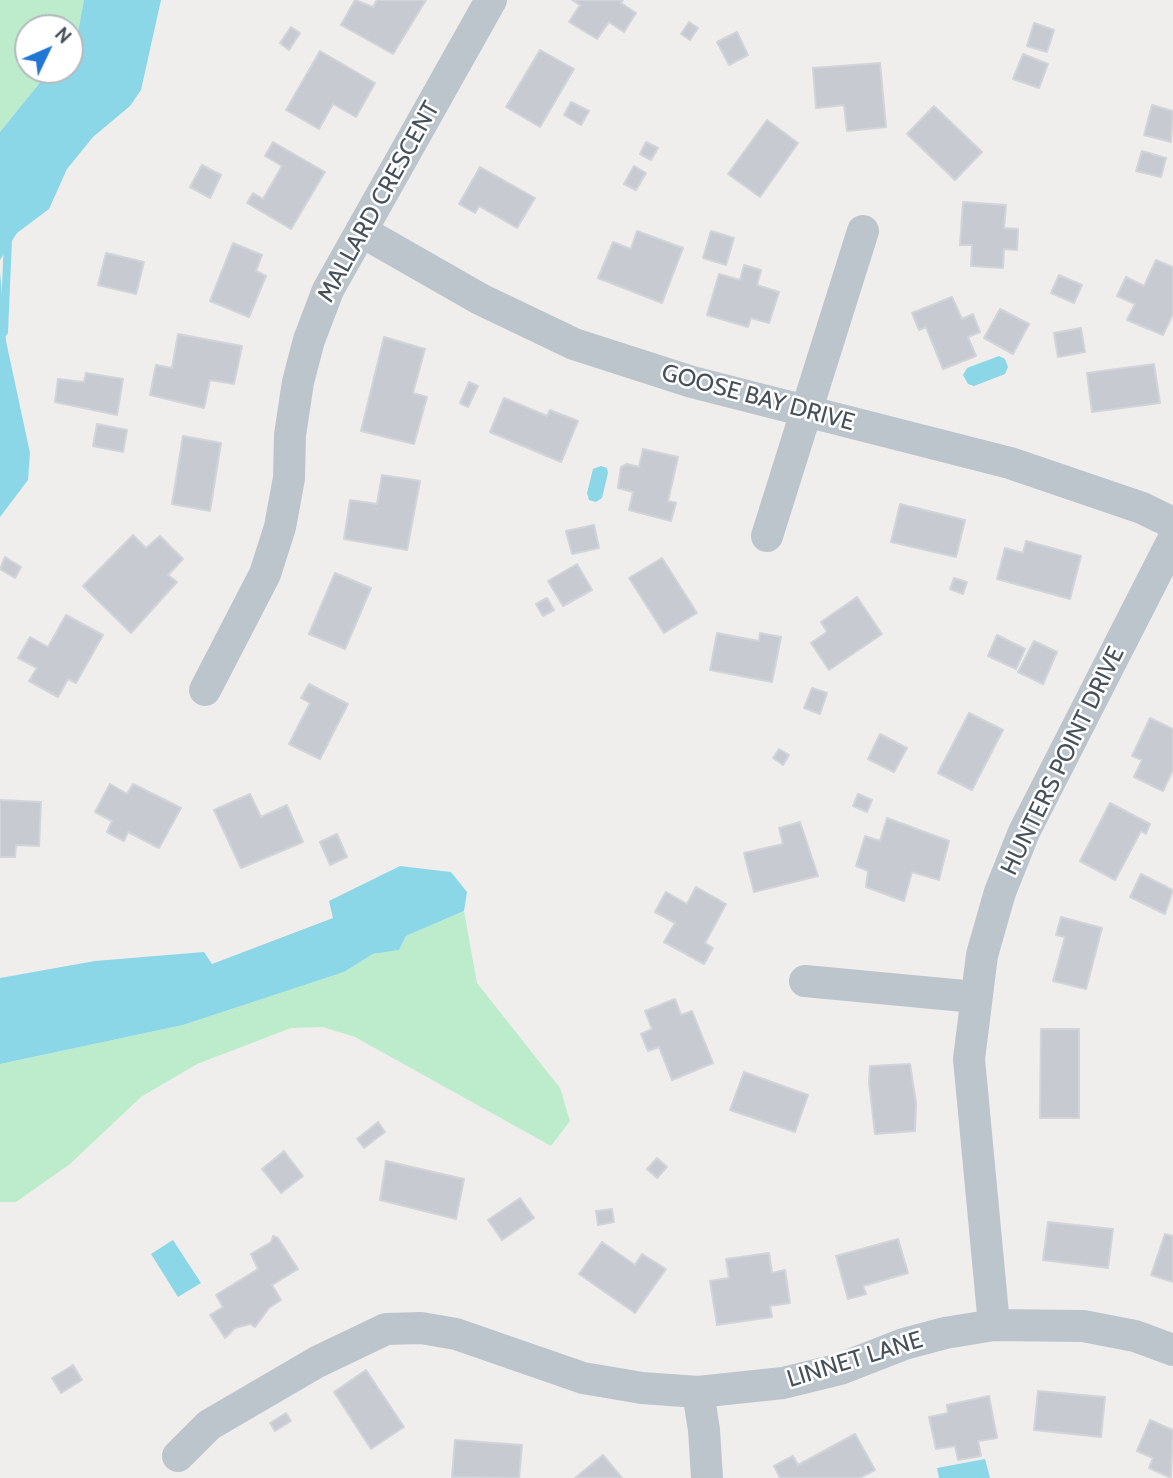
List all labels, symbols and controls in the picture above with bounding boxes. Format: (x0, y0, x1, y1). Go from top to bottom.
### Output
north arrow (14, 14, 84, 84)
text: N (50, 23, 76, 48)
street label: MALLARD CRESCENT (312, 97, 446, 307)
street label: GOOSE BAY DRIVE (658, 358, 858, 438)
street label: HUNTERS POINT DRIVE (995, 642, 1131, 880)
street label: LINNET LANE (784, 1326, 926, 1394)

